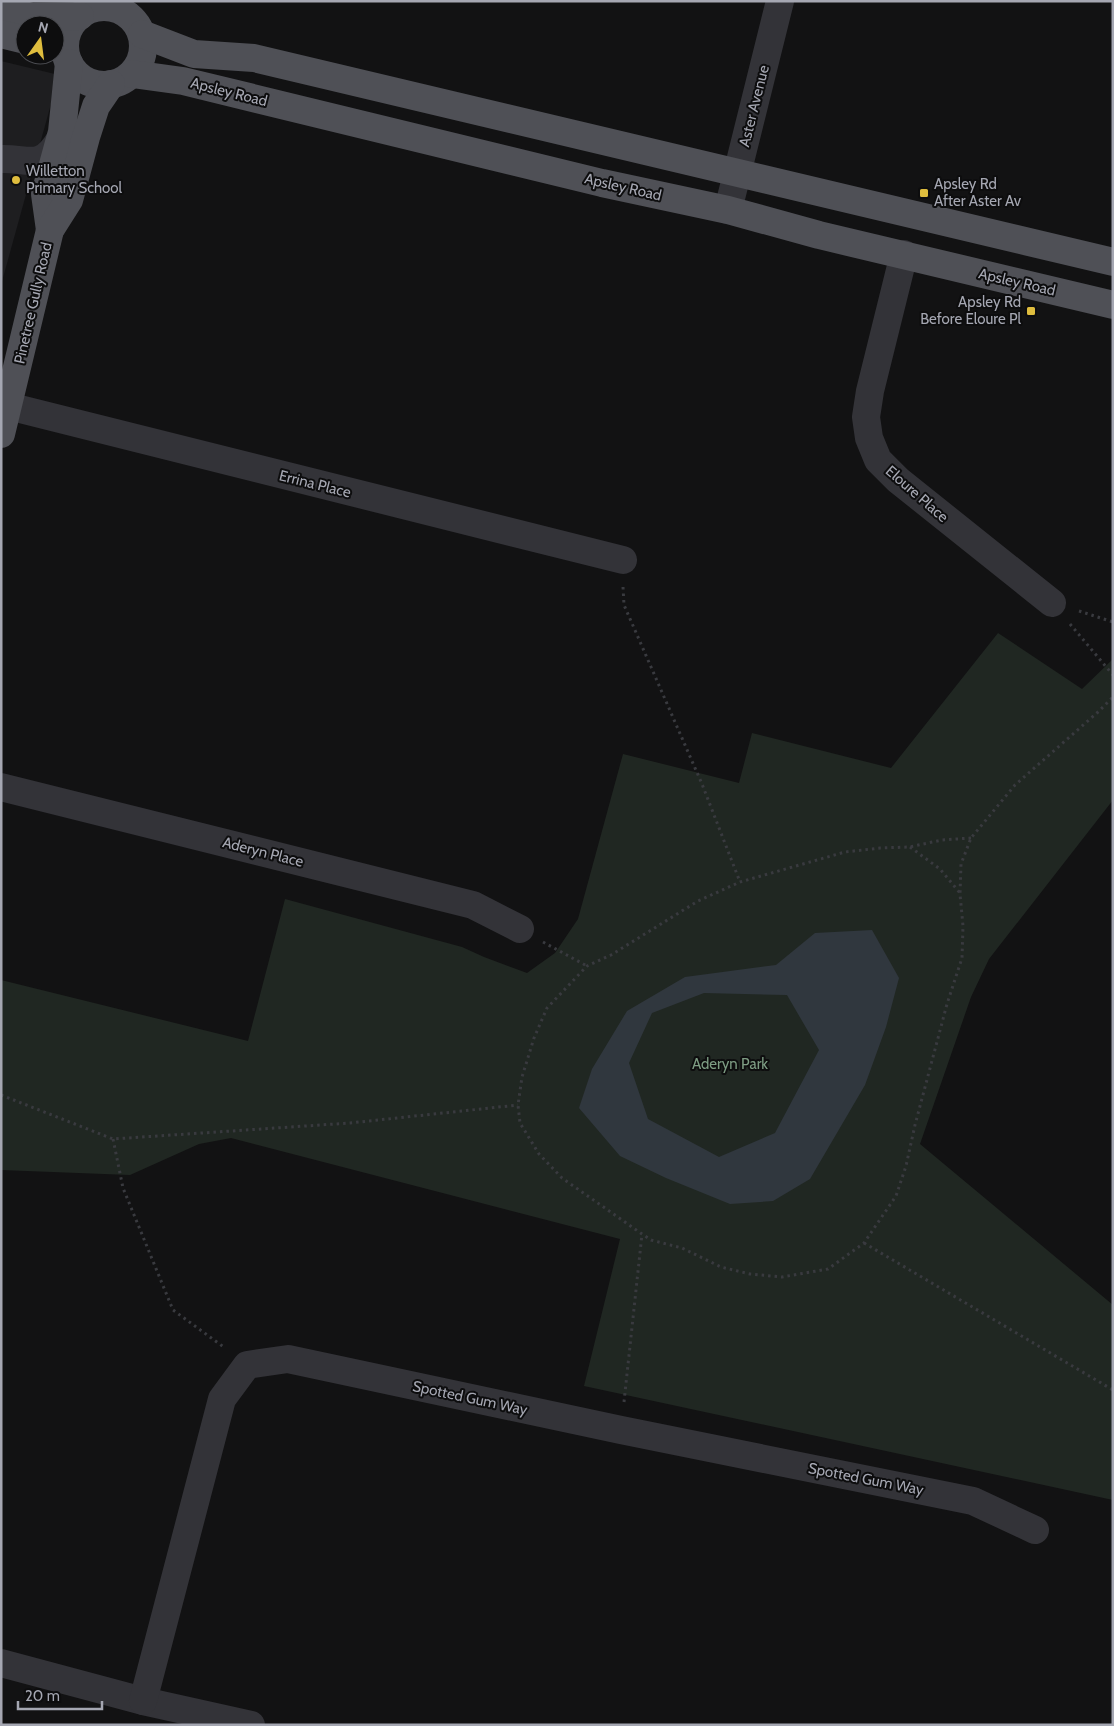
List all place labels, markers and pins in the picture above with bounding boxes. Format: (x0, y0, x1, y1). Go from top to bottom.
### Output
place label: Willetton Primary School (26, 162, 123, 197)
marker: Willetton Primary School (10, 174, 22, 186)
place label: Apsley Rd After Aster Av (934, 175, 1022, 210)
marker: Apsley Rd After Aster Av (918, 187, 930, 199)
place label: Apsley Rd Before Eloure Pl (920, 293, 1021, 328)
marker: Apsley Rd Before Eloure Pl (1025, 305, 1037, 317)

